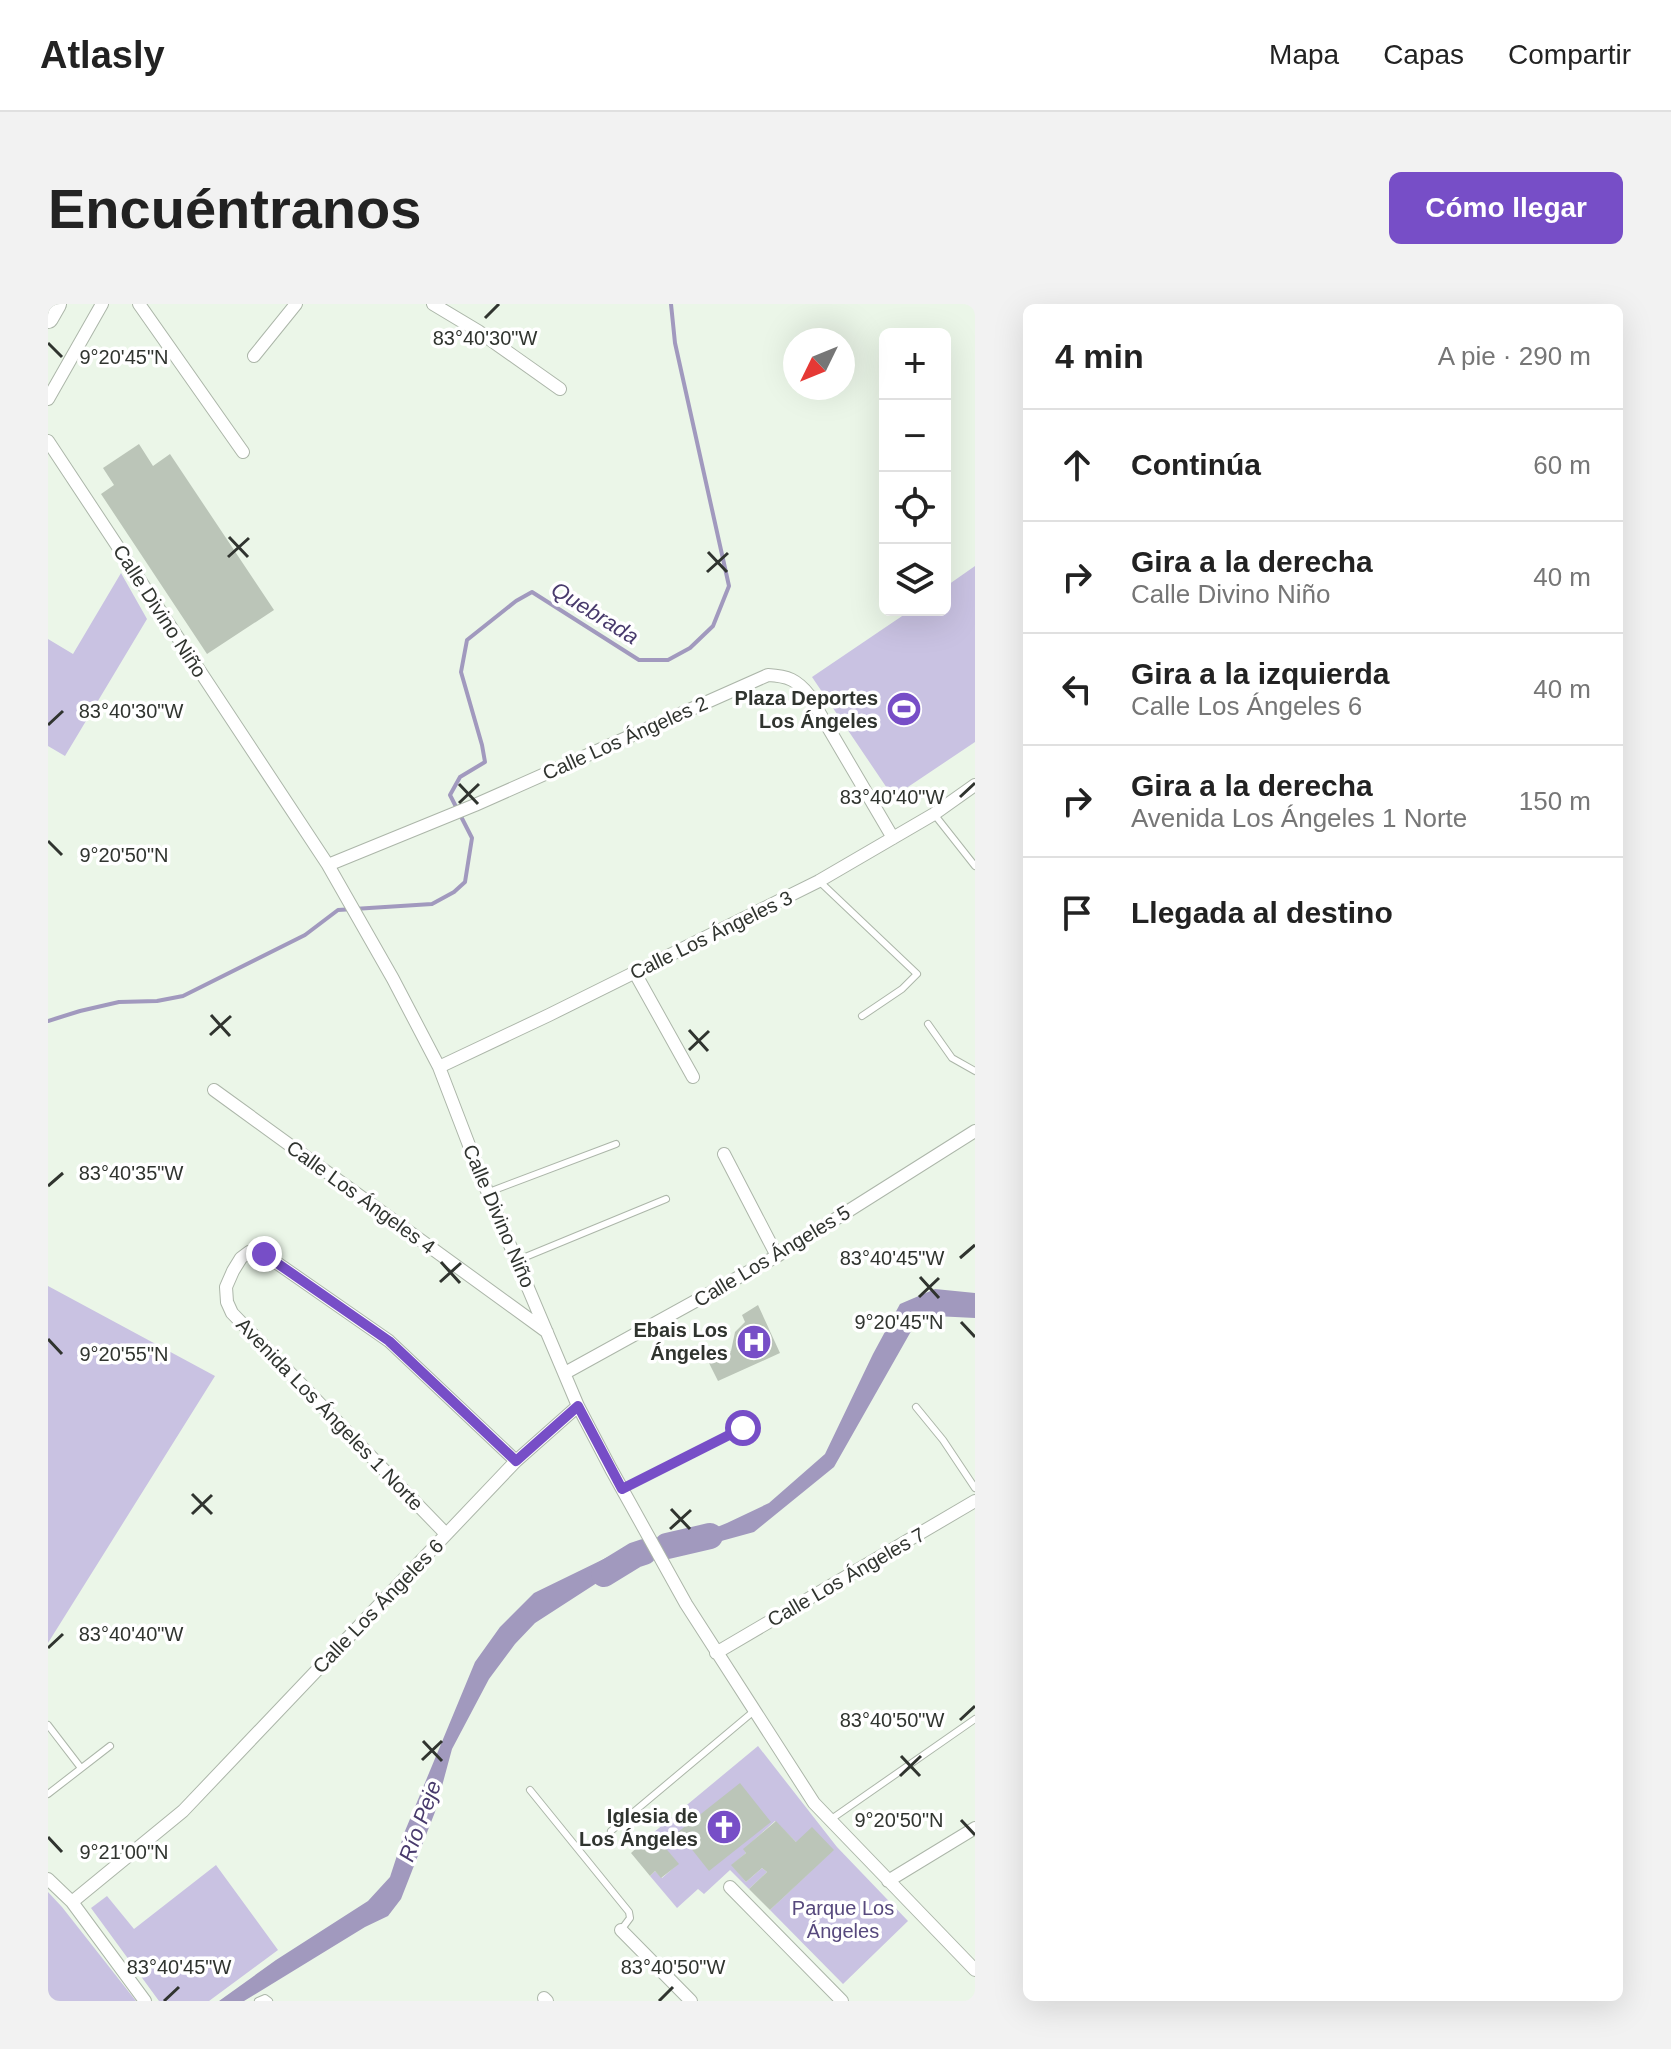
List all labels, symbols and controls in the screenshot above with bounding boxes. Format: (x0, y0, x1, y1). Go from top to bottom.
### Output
text: Atlasly (40, 34, 165, 76)
text: Mapa (1269, 39, 1339, 70)
text: Capas (1383, 39, 1464, 70)
text: Compartir (1508, 39, 1631, 70)
button: Cómo llegar (1389, 172, 1623, 244)
text: Encuéntranos (48, 177, 421, 240)
text: 83°40'30"W (433, 327, 537, 349)
north arrow (783, 328, 855, 400)
map controls (879, 328, 951, 616)
button: + (879, 328, 951, 400)
text: 4 min (1055, 337, 1144, 375)
text: A pie · 290 m (1438, 341, 1591, 371)
text: 9°20'45"N (80, 346, 168, 368)
button: − (879, 400, 951, 472)
icon: ahead (1055, 443, 1099, 487)
text: Continúa (1131, 448, 1261, 481)
text: 60 m (1533, 450, 1591, 480)
button: locate (879, 472, 951, 544)
street label: Calle Divino Niño (109, 541, 211, 681)
button: layers (879, 544, 951, 616)
text: Gira a la derecha (1131, 545, 1373, 578)
icon: right (1055, 555, 1099, 599)
text: 40 m (1533, 562, 1591, 592)
water label: Quebrada (547, 576, 643, 650)
text: Calle Divino Niño (1131, 579, 1330, 609)
text: Gira a la izquierda (1131, 657, 1389, 690)
icon: left (1055, 667, 1099, 711)
text: 40 m (1533, 674, 1591, 704)
place label: Plaza Deportes Los Ángeles (735, 687, 878, 732)
sports icon: Plaza Deportes Los Ángeles (885, 690, 923, 728)
text: Calle Los Ángeles 6 (1131, 691, 1362, 721)
street label: Calle Los Ángeles 2 (539, 692, 711, 784)
text: 83°40'30"W (79, 700, 183, 722)
text: Gira a la derecha (1131, 769, 1373, 802)
icon: right (1055, 779, 1099, 823)
text: 83°40'40"W (840, 786, 944, 808)
text: 150 m (1519, 786, 1591, 816)
text: Avenida Los Ángeles 1 Norte (1131, 803, 1467, 833)
text: 9°20'50"N (80, 844, 168, 866)
street label: Calle Los Ángeles 3 (626, 886, 796, 984)
icon: arrive (1055, 891, 1099, 935)
text: Llegada al destino (1131, 896, 1393, 929)
street label: Calle Los Ángeles 4 (283, 1136, 439, 1258)
street label: Calle Divino Niño (459, 1141, 539, 1291)
text: 83°40'35"W (79, 1162, 183, 1184)
street label: Calle Los Ángeles 5 (690, 1201, 854, 1311)
route end (246, 1236, 282, 1272)
text: 83°40'45"W (840, 1247, 944, 1269)
text: 9°20'45"N (855, 1311, 943, 1333)
street label: Avenida Los Ángeles 1 Norte (232, 1313, 428, 1515)
place label: Ebais Los Ángeles (634, 1319, 728, 1364)
hospital icon: Ebais Los Ángeles (735, 1323, 773, 1361)
text: 9°20'55"N (80, 1343, 168, 1365)
route start (725, 1410, 761, 1446)
street label: Calle Los Ángeles 7 (763, 1523, 929, 1631)
street label: Calle Los Ángeles 6 (308, 1534, 448, 1678)
text: 83°40'40"W (79, 1623, 183, 1645)
text: 83°40'50"W (840, 1709, 944, 1731)
water label: Río Peje (394, 1777, 446, 1865)
place label: Iglesia de Los Ángeles (579, 1805, 698, 1850)
church icon: Iglesia de Los Ángeles (705, 1808, 743, 1846)
text: 9°20'50"N (855, 1809, 943, 1831)
text: 9°21'00"N (80, 1841, 168, 1863)
park label: Parque Los Ángeles (792, 1897, 894, 1942)
text: 83°40'45"W (127, 1956, 231, 1978)
text: 83°40'50"W (621, 1956, 725, 1978)

